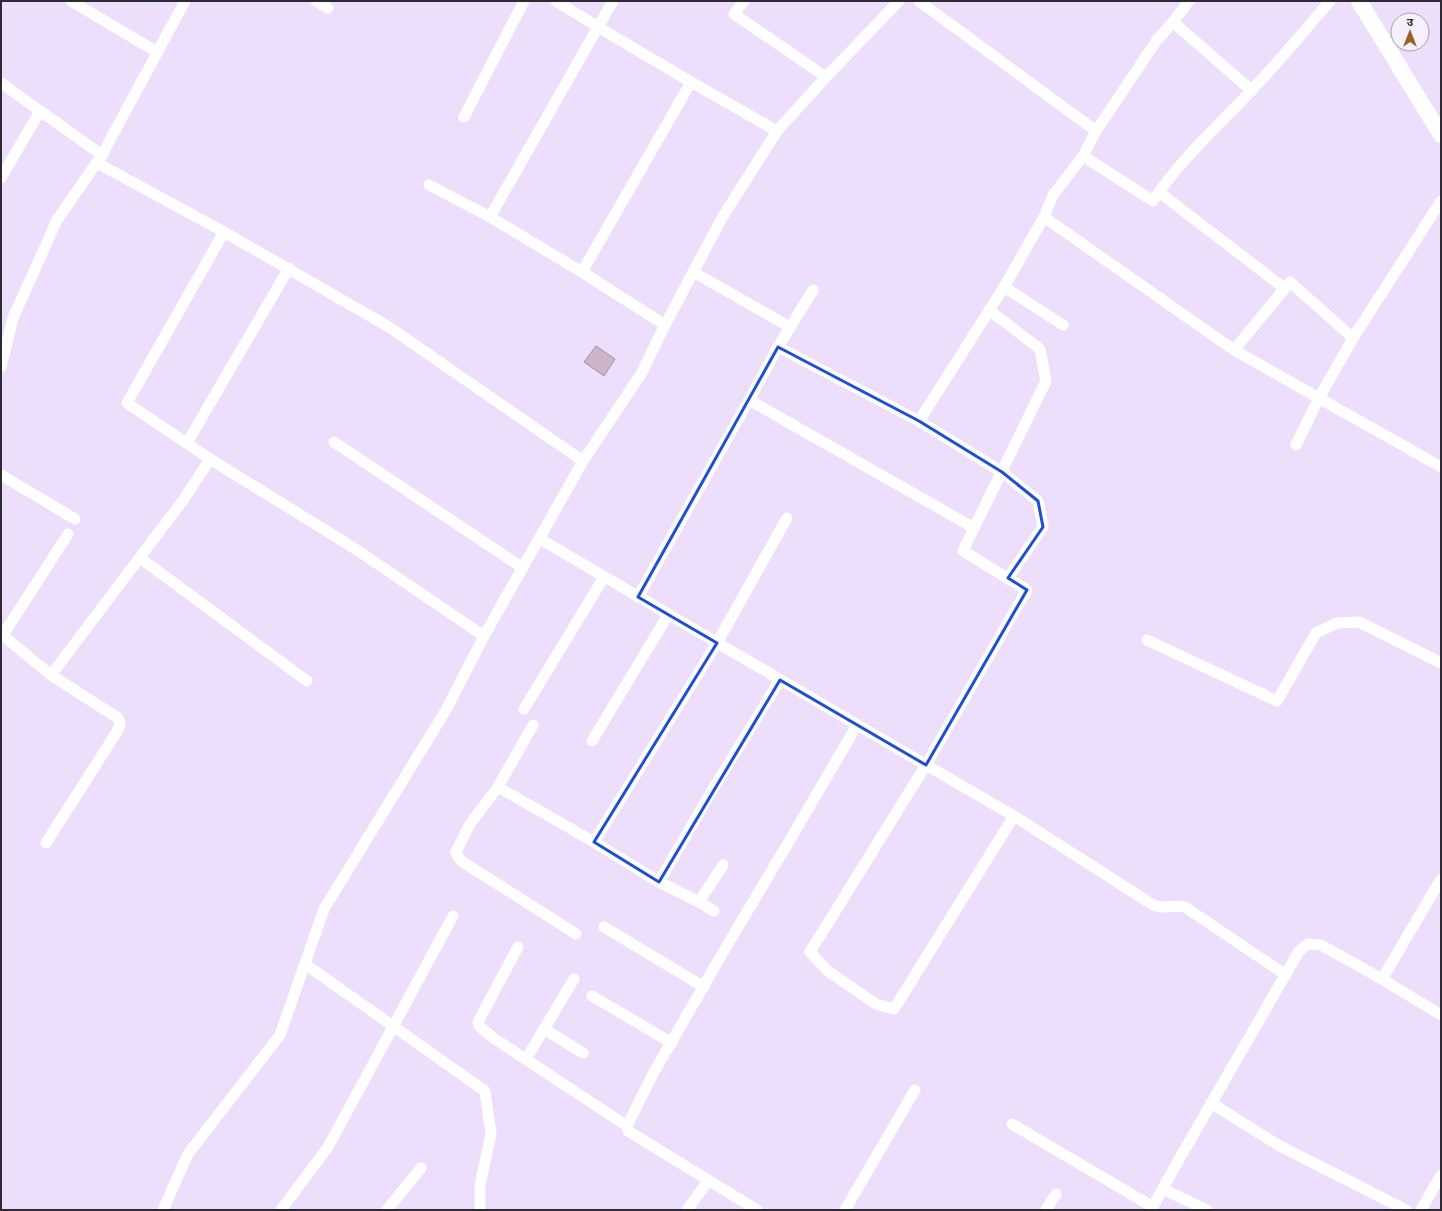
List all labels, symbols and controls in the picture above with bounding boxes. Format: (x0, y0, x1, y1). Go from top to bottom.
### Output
north arrow (1390, 12, 1430, 52)
text: उ (1407, 16, 1414, 29)

